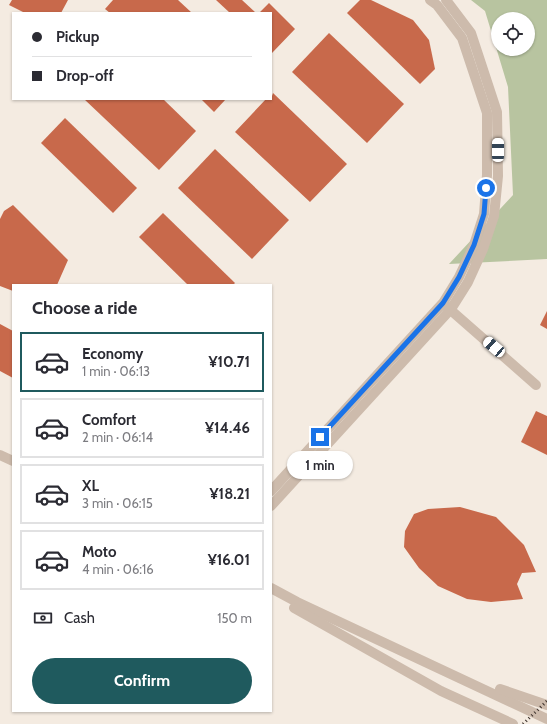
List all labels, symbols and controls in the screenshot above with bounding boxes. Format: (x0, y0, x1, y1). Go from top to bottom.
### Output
map controls (491, 12, 535, 56)
button: locate (491, 12, 535, 56)
text: Pickup (56, 28, 99, 46)
text: Drop-off (56, 67, 114, 85)
car (492, 138, 504, 162)
route start (477, 179, 495, 197)
text: Choose a ride (32, 297, 137, 319)
car (481, 335, 507, 359)
icon: car (34, 344, 70, 380)
text: Economy (82, 345, 143, 363)
text: ¥10.71 (208, 353, 250, 371)
text: 1 min · 06:13 (82, 363, 150, 379)
icon: car (34, 410, 70, 446)
text: Comfort (82, 411, 136, 429)
text: ¥14.46 (205, 419, 250, 437)
route end (311, 428, 329, 446)
text: 2 min · 06:14 (82, 429, 153, 445)
callout: 1 min (287, 451, 353, 479)
text: 1 min (305, 457, 335, 473)
icon: car (34, 476, 70, 512)
text: XL (82, 477, 99, 495)
text: ¥18.21 (210, 485, 250, 503)
text: 3 min · 06:15 (82, 495, 153, 511)
icon: car (34, 542, 70, 578)
text: Moto (82, 543, 116, 561)
text: ¥16.01 (208, 551, 250, 569)
text: 4 min · 06:16 (82, 561, 154, 577)
icon: cash (32, 607, 54, 629)
text: Cash (64, 609, 95, 627)
text: 150 m (217, 610, 252, 626)
button: Confirm (32, 658, 252, 704)

